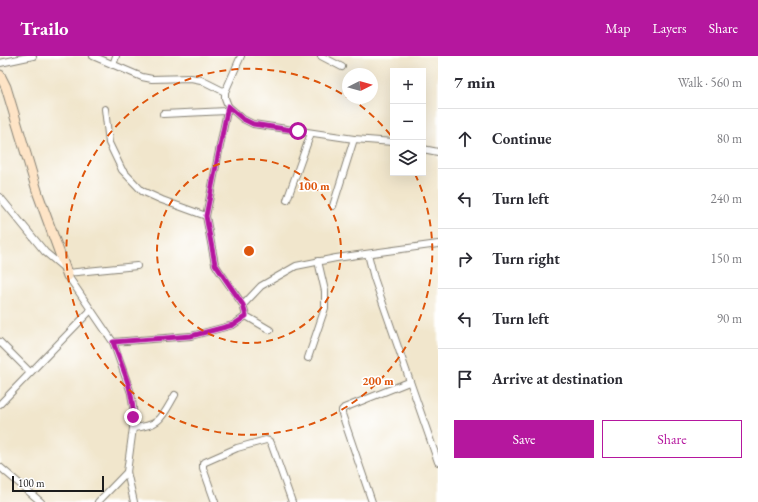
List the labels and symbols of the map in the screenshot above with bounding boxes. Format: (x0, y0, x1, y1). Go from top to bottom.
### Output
north arrow (342, 68, 378, 104)
route start (289, 122, 307, 140)
text: 100 m (298, 178, 330, 194)
centre of rings (242, 244, 256, 258)
text: 200 m (362, 373, 394, 389)
route end (124, 408, 142, 426)
scale bar (12, 474, 104, 493)

